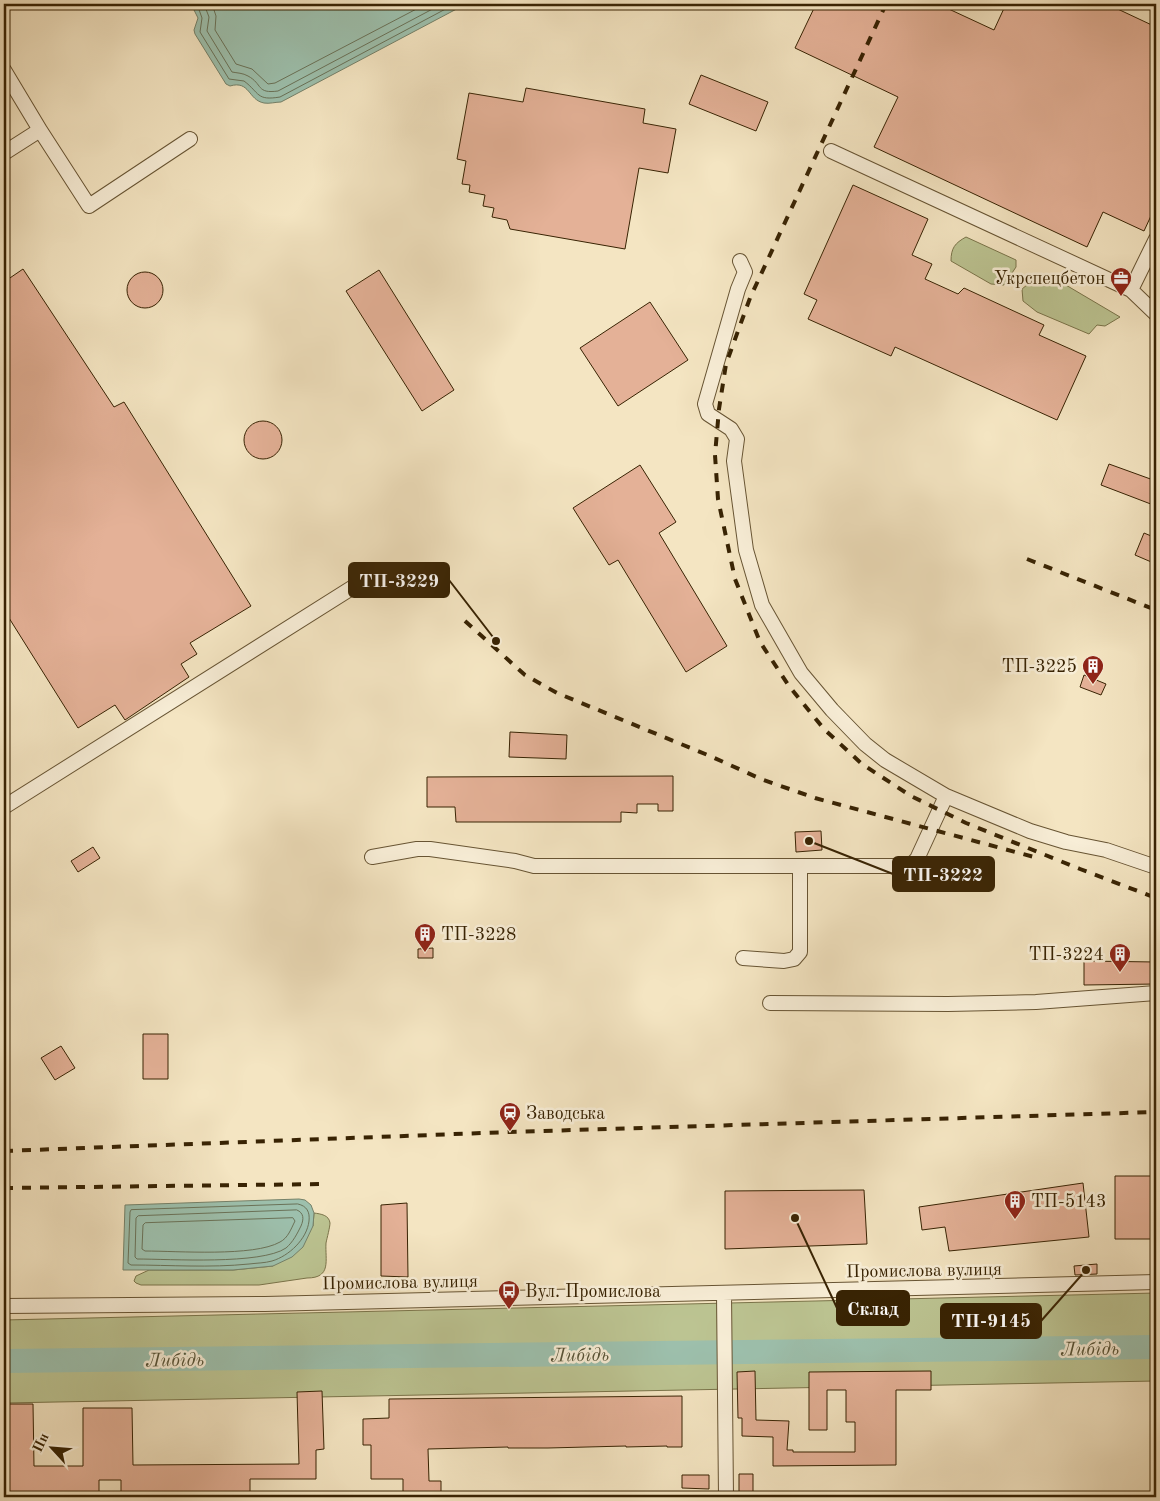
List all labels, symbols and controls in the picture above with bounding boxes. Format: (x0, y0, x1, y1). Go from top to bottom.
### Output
office icon: Укрспецбетон (1109, 266, 1133, 297)
place label: Укрспецбетон (994, 270, 1105, 288)
callout: ТП-3229 (349, 563, 449, 597)
text: ТП-3229 (359, 573, 439, 592)
building icon: ТП-3225 (1081, 654, 1105, 685)
place label: ТП-3225 (1002, 658, 1077, 676)
callout: ТП-3222 (893, 857, 994, 891)
text: ТП-3222 (903, 867, 983, 886)
building icon: ТП-3228 (413, 922, 437, 953)
place label: ТП-3228 (441, 926, 516, 944)
building icon: ТП-3224 (1108, 942, 1132, 973)
place label: ТП-3224 (1029, 946, 1104, 964)
station icon: Заводська (498, 1101, 522, 1132)
place label: Заводська (526, 1105, 605, 1123)
building icon: ТП-5143 (1003, 1189, 1027, 1220)
place label: ТП-5143 (1031, 1193, 1106, 1211)
street label: Промислова вулиця (846, 1261, 1002, 1281)
street label: Промислова вулиця (322, 1273, 478, 1293)
bus stop icon: Вул. Промислова (497, 1279, 521, 1310)
place label: Вул. Промислова (525, 1283, 661, 1301)
callout: Склад (837, 1291, 909, 1325)
text: Склад (847, 1301, 899, 1320)
callout: ТП-9145 (941, 1304, 1041, 1338)
text: ТП-9145 (951, 1313, 1031, 1332)
water label: Либідь (1060, 1339, 1120, 1361)
water label: Либідь (550, 1345, 610, 1367)
water label: Либідь (145, 1350, 205, 1372)
north arrow (28, 1424, 78, 1474)
text: Пн (31, 1431, 52, 1454)

